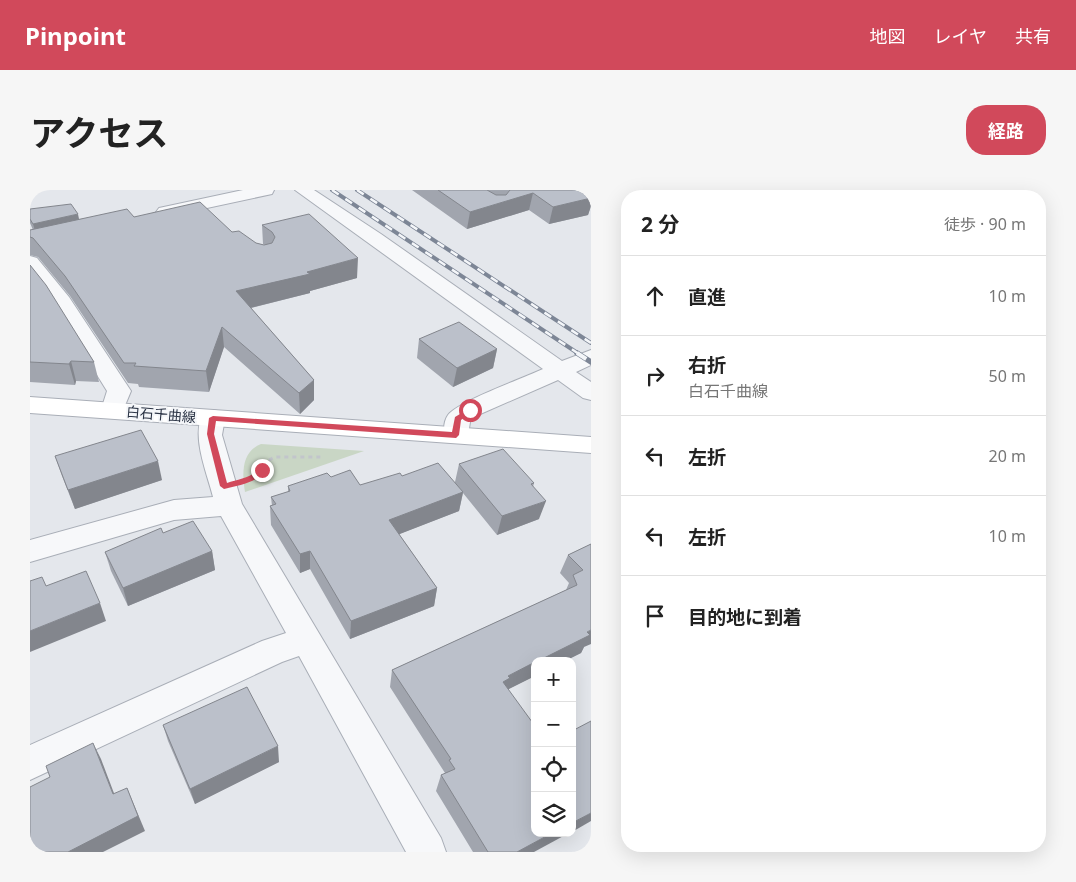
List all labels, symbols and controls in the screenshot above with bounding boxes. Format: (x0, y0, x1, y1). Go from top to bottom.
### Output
text: Pinpoint (25, 19, 126, 52)
text: 地図 (870, 24, 906, 48)
text: レイヤ (934, 24, 987, 48)
text: 共有 (1015, 24, 1051, 48)
button: 経路 (966, 105, 1046, 155)
text: アクセス (30, 109, 168, 156)
text: 2 分 (641, 210, 679, 238)
text: 徒歩 · 90 m (944, 213, 1026, 235)
icon: ahead (641, 282, 669, 310)
text: 直進 (688, 284, 726, 310)
text: 10 m (989, 285, 1026, 307)
text: 右折 (688, 352, 726, 378)
icon: right (641, 362, 669, 390)
text: 50 m (989, 365, 1026, 387)
text: 白石千曲線 (688, 380, 768, 402)
route start (459, 399, 482, 422)
street label: 白石千曲線 (125, 401, 197, 427)
icon: left (641, 442, 669, 470)
text: 左折 (688, 444, 726, 470)
text: 20 m (989, 445, 1026, 467)
route end (251, 459, 274, 482)
icon: left (641, 522, 669, 550)
text: 左折 (688, 524, 726, 550)
text: 10 m (989, 525, 1026, 547)
icon: arrive (641, 602, 669, 630)
text: 目的地に到着 (688, 604, 802, 630)
map controls (531, 657, 576, 837)
button: + (531, 657, 576, 702)
button: − (531, 702, 576, 747)
button: locate (531, 747, 576, 792)
button: layers (531, 792, 576, 837)

